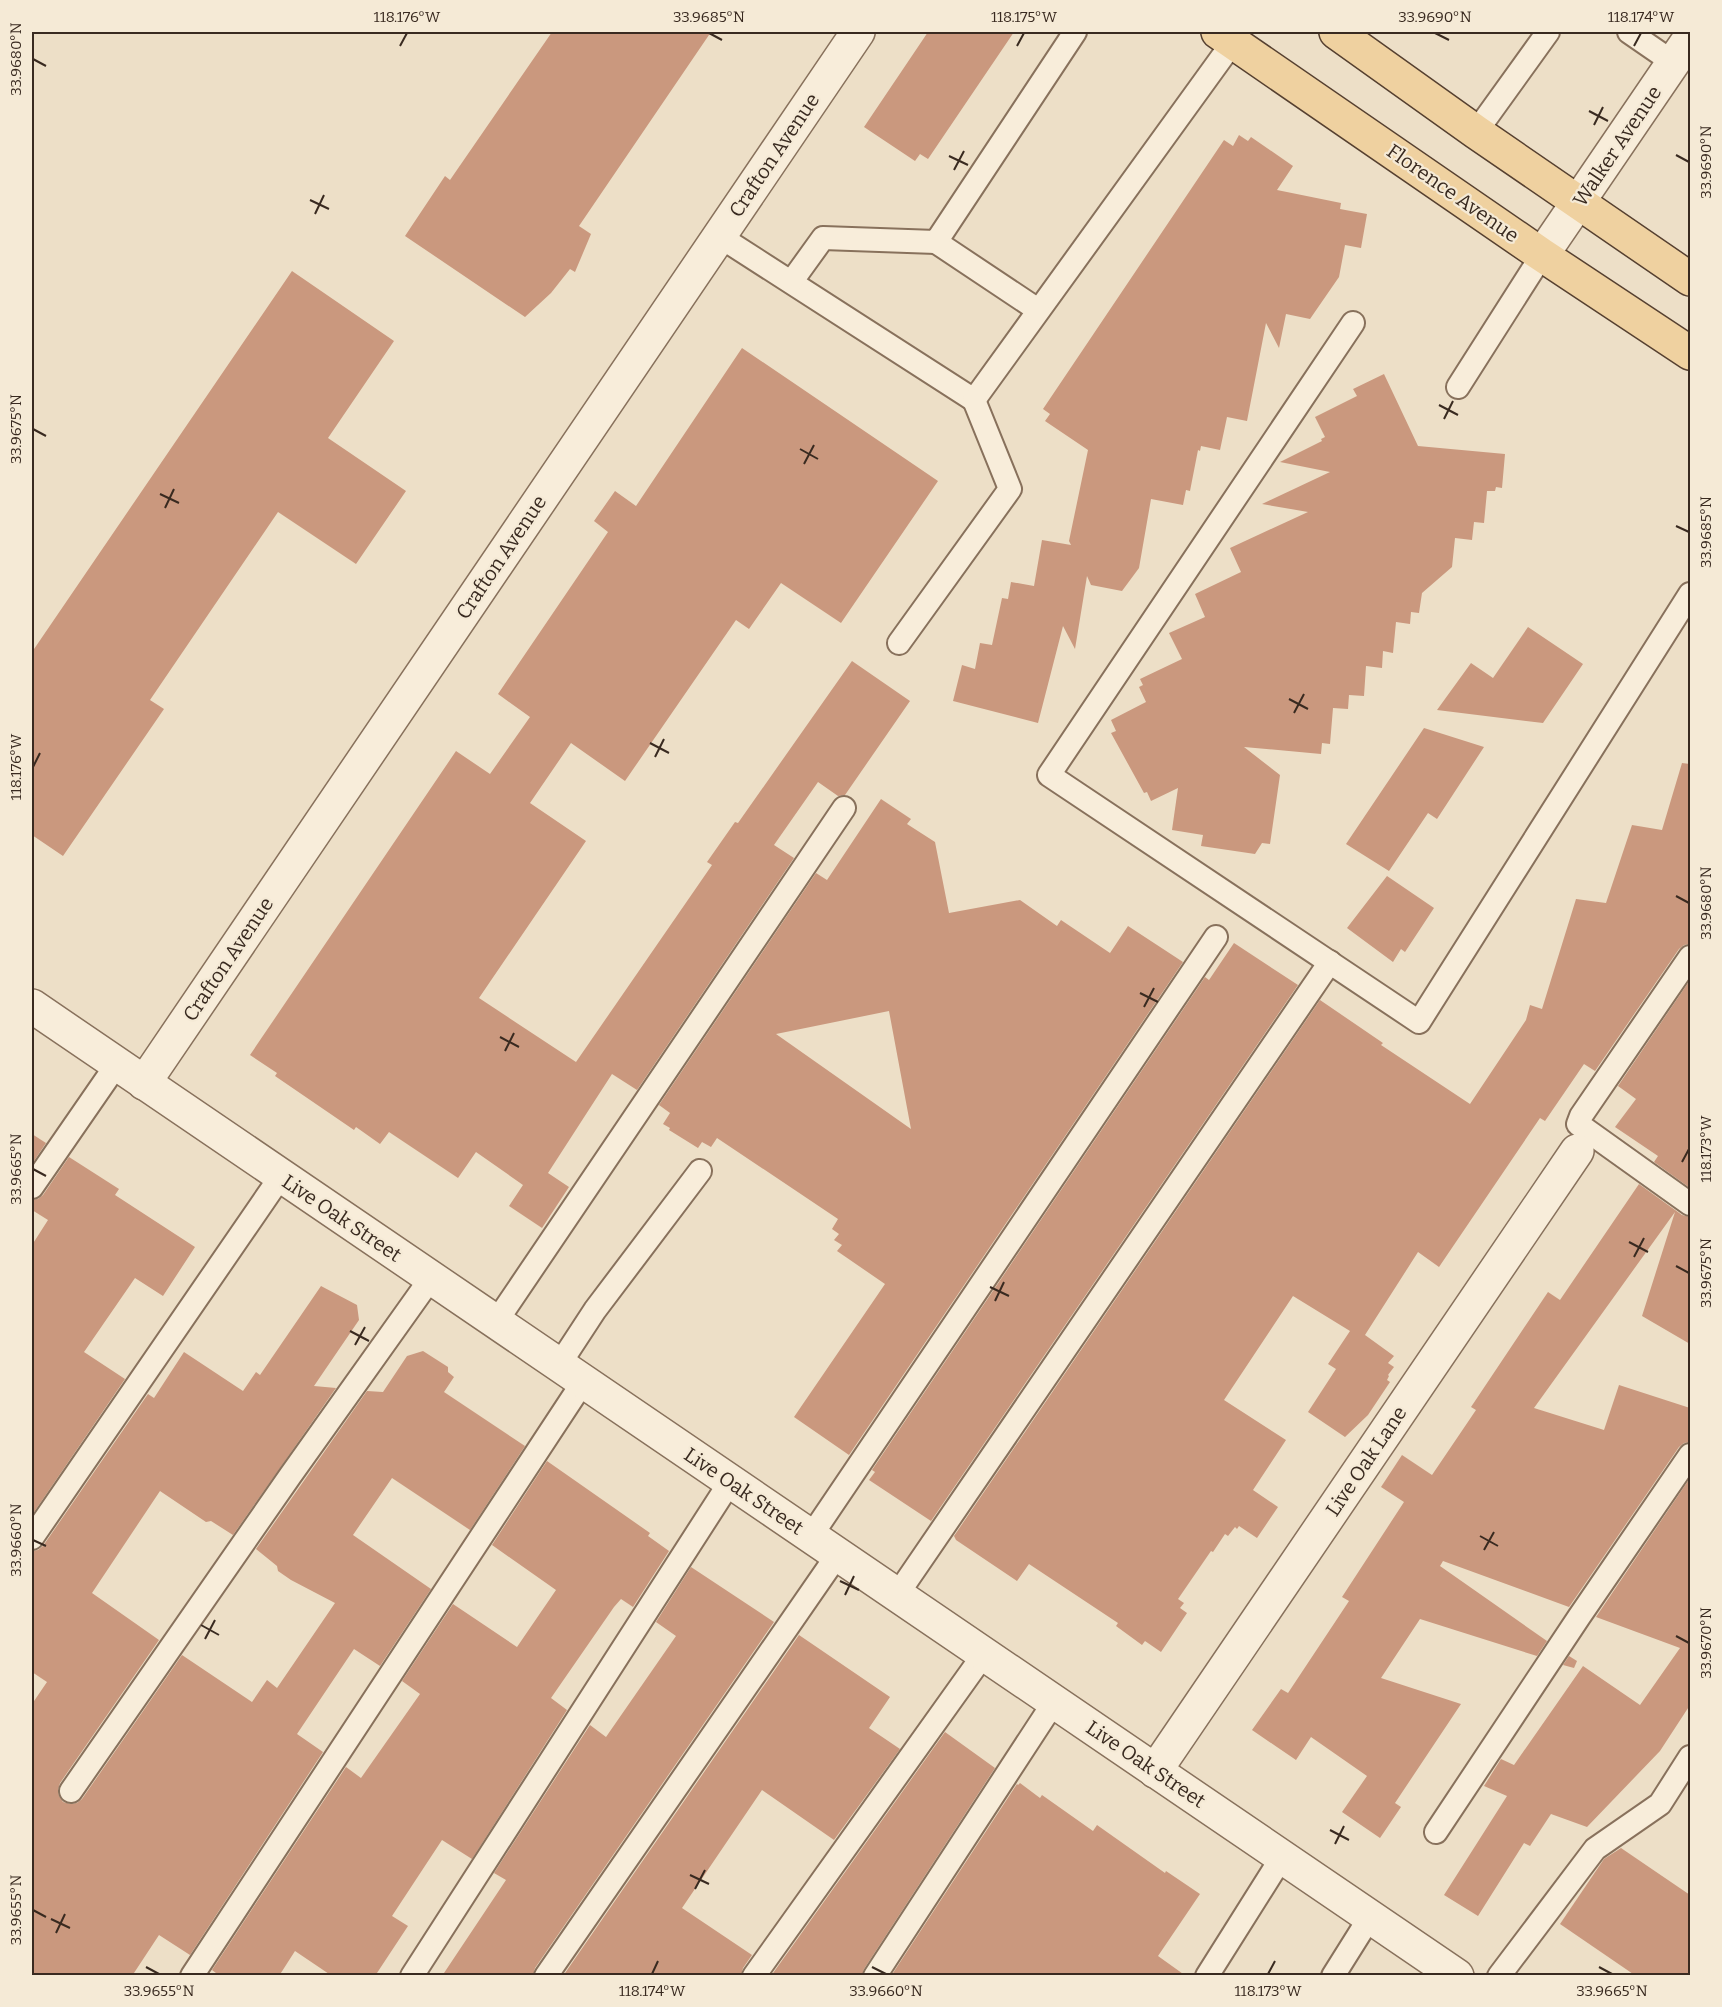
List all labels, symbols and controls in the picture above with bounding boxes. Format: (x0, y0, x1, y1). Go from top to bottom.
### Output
text: 118.176°W (374, 8, 441, 26)
text: 33.9685°N (673, 8, 745, 26)
text: 118.175°W (991, 8, 1058, 26)
text: 33.9690°N (1398, 8, 1472, 26)
text: 118.174°W (1608, 8, 1675, 26)
text: 33.9680°N (7, 22, 25, 96)
street label: Walker Avenue (1568, 81, 1666, 211)
street label: Crafton Avenue (724, 89, 824, 221)
text: 33.9690°N (1697, 125, 1715, 199)
street label: Florence Avenue (1382, 139, 1524, 247)
text: 33.9675°N (7, 394, 25, 464)
street label: Crafton Avenue (451, 491, 551, 623)
text: 33.9685°N (1697, 496, 1715, 568)
text: 118.176°W (7, 733, 25, 800)
text: 33.9680°N (1697, 866, 1715, 940)
street label: Crafton Avenue (178, 893, 278, 1025)
text: 118.173°W (1697, 1115, 1715, 1183)
text: 33.9665°N (7, 1133, 25, 1205)
street label: Live Oak Street (278, 1169, 406, 1267)
text: 33.9675°N (1697, 1238, 1715, 1308)
street label: Live Oak Lane (1320, 1401, 1412, 1521)
street label: Live Oak Street (680, 1442, 808, 1540)
text: 33.9660°N (7, 1503, 25, 1577)
text: 33.9670°N (1697, 1607, 1715, 1679)
street label: Live Oak Street (1082, 1715, 1210, 1813)
text: 33.9655°N (7, 1875, 25, 1945)
text: 33.9655°N (124, 1982, 194, 2000)
text: 118.174°W (619, 1982, 686, 2000)
text: 33.9660°N (849, 1982, 923, 2000)
text: 118.173°W (1234, 1982, 1302, 2000)
text: 33.9665°N (1576, 1982, 1648, 2000)

